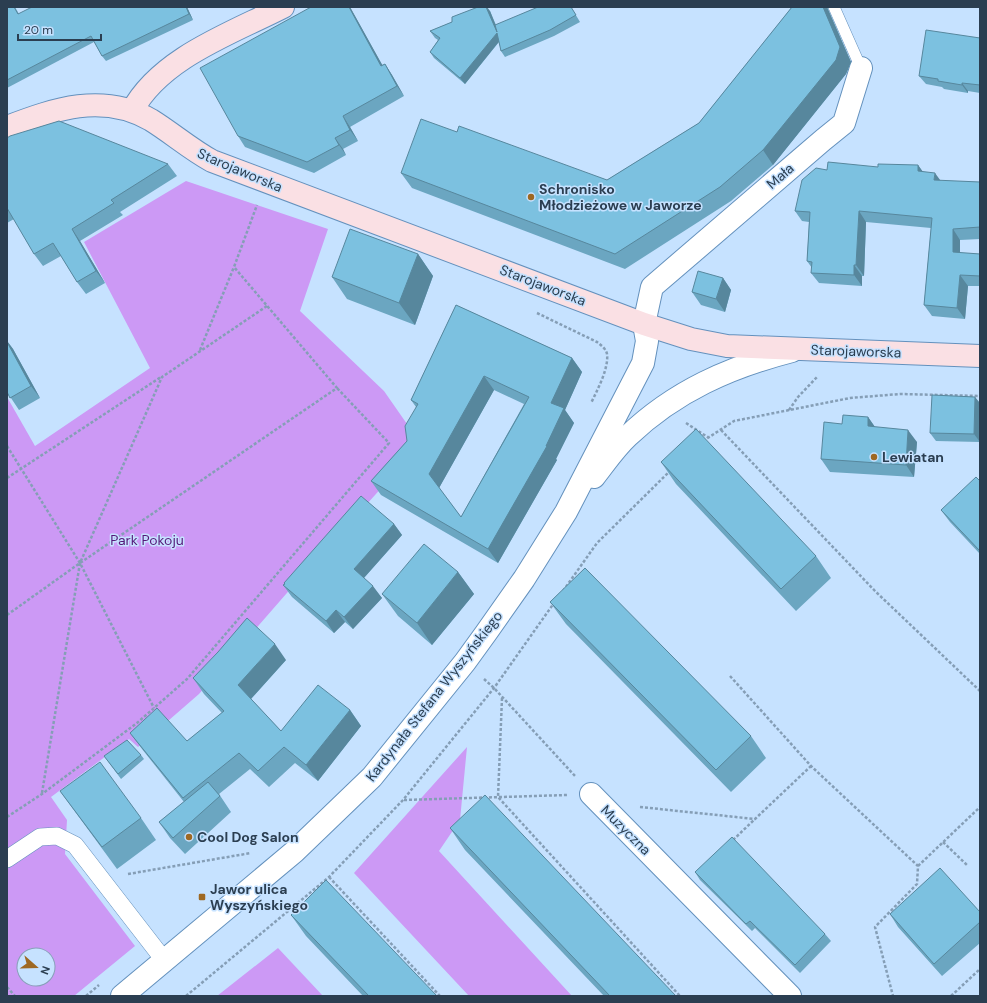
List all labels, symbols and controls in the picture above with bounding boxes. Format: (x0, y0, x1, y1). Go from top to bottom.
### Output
scale bar (18, 16, 101, 42)
text: 20 m (24, 22, 53, 38)
street label: Starojaworska (195, 144, 285, 196)
street label: Mała (763, 159, 797, 193)
place label: Schronisko Młodzieżowe w Jaworze (539, 180, 702, 214)
marker: Schronisko Młodzieżowe w Jaworze (526, 192, 536, 202)
street label: Starojaworska (497, 260, 589, 310)
street label: Starojaworska (810, 340, 902, 362)
place label: Lewiatan (882, 448, 944, 466)
marker: Lewiatan (869, 452, 879, 462)
park label: Park Pokoju (110, 531, 184, 549)
street label: Kardynała Stefana Wyszyńskiego (362, 607, 506, 785)
street label: Muzyczna (597, 801, 655, 859)
place label: Cool Dog Salon (197, 828, 299, 846)
marker: Cool Dog Salon (184, 832, 194, 842)
place label: Jawor ulica Wyszyńskiego (210, 880, 308, 914)
marker: Jawor ulica Wyszyńskiego (197, 892, 207, 902)
north arrow (16, 947, 56, 987)
text: N (37, 964, 53, 977)

